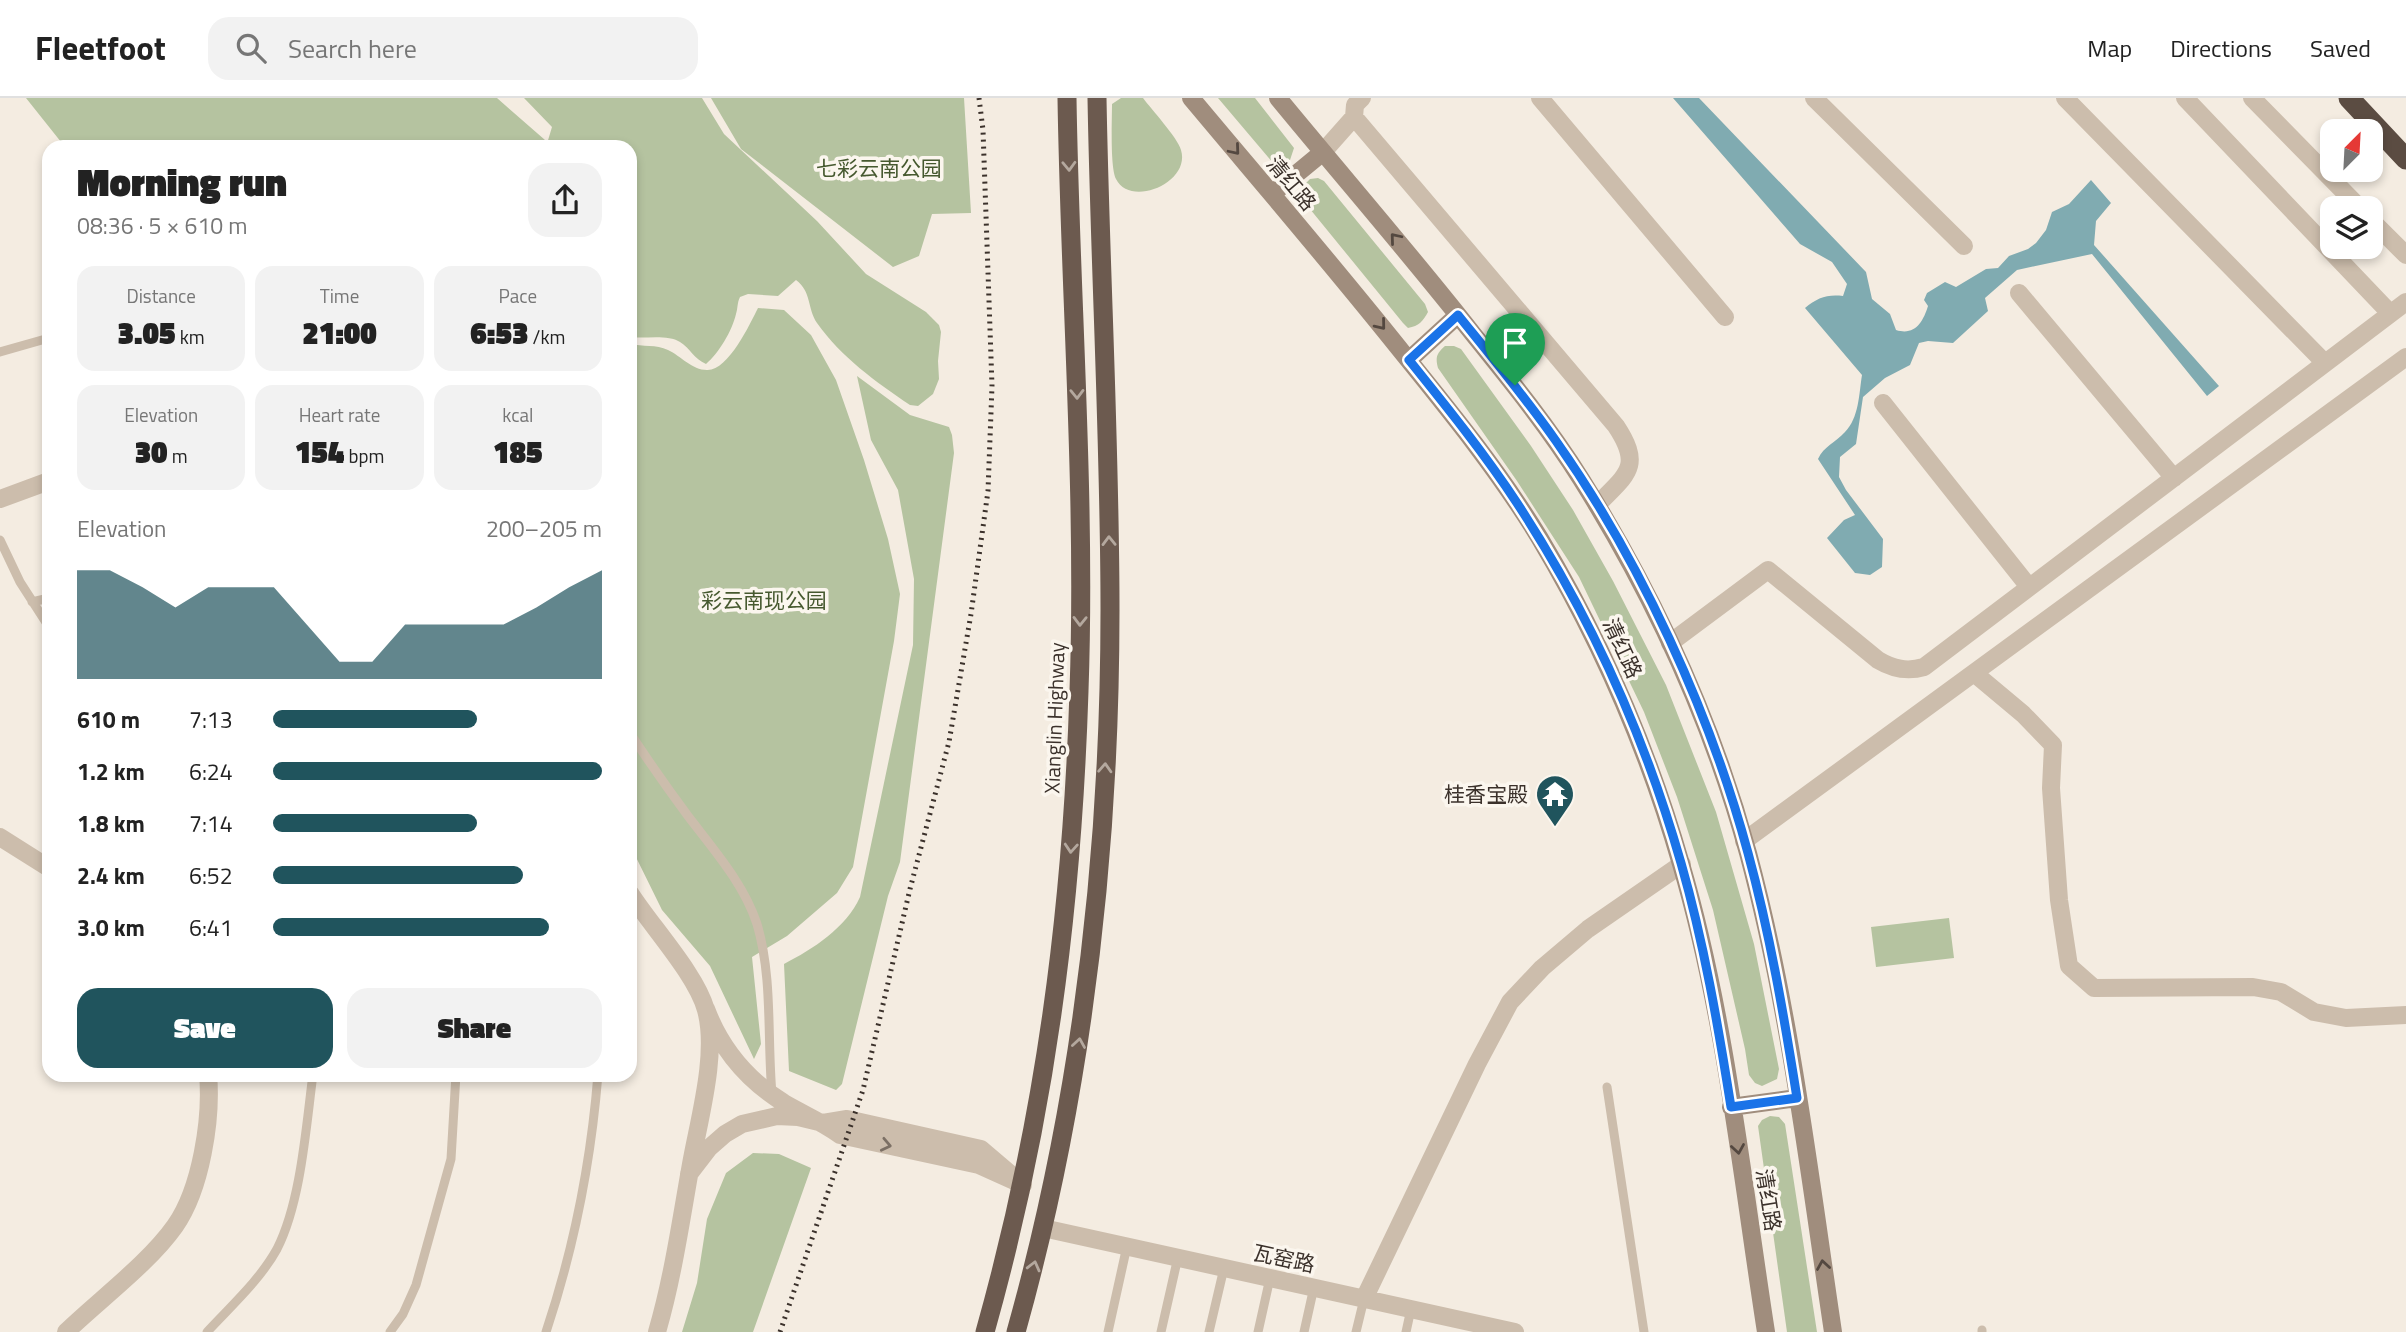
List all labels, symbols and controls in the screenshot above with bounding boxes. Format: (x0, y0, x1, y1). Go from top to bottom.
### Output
search box (208, 17, 698, 80)
text: Fleetfoot (35, 23, 166, 73)
icon: search (232, 29, 270, 67)
text: Search here (288, 29, 417, 68)
text: Map (2087, 30, 2132, 66)
text: Directions (2170, 30, 2272, 66)
text: Saved (2310, 30, 2371, 66)
north arrow (2320, 119, 2384, 182)
map controls (2320, 119, 2383, 259)
one-way arrow (1227, 142, 1239, 155)
street label: 清红路 (1259, 149, 1325, 217)
park label: 七彩云南公园 (816, 152, 942, 184)
text: Morning run (77, 153, 287, 211)
one-way arrow (1062, 161, 1077, 172)
button: share (528, 163, 602, 237)
button: layers (2320, 196, 2383, 259)
text: 08:36 · 5 × 610 m (77, 208, 247, 243)
one-way arrow (1391, 234, 1403, 247)
text: Distance (126, 281, 196, 310)
text: Time (320, 281, 359, 310)
text: Pace (499, 281, 537, 310)
text: 3.05 (118, 310, 176, 356)
text: 21:00 (302, 310, 377, 356)
text: 6:53 (470, 310, 528, 356)
pin (1485, 313, 1545, 385)
one-way arrow (1372, 317, 1385, 330)
text: km (176, 322, 205, 351)
text: /km (528, 322, 565, 351)
icon: arrive (1496, 324, 1534, 362)
one-way arrow (1069, 389, 1085, 399)
text: Elevation (124, 400, 198, 429)
text: Heart rate (299, 400, 380, 429)
text: kcal (502, 400, 533, 429)
text: 30 (135, 429, 168, 475)
text: 154 (295, 429, 344, 475)
text: 185 (493, 429, 543, 475)
text: m (168, 441, 188, 470)
text: bpm (344, 441, 384, 470)
text: Elevation (77, 511, 166, 546)
text: 200–205 m (486, 511, 602, 546)
one-way arrow (1101, 535, 1117, 546)
park label: 彩云南现公园 (701, 584, 827, 616)
street label: 清红路 (1595, 613, 1651, 683)
one-way arrow (1072, 616, 1088, 627)
street label: Xianglin Highway (1035, 642, 1073, 794)
text: 610 m (77, 702, 140, 737)
text: 7:13 (189, 702, 233, 737)
text: 1.2 km (77, 754, 145, 789)
text: 6:24 (189, 754, 233, 789)
one-way arrow (1097, 762, 1112, 773)
temple icon: 桂香宝殿 (1534, 773, 1576, 828)
place label: 桂香宝殿 (1444, 778, 1528, 810)
text: 1.8 km (77, 806, 145, 841)
text: 7:14 (189, 806, 233, 841)
one-way arrow (1064, 843, 1079, 854)
text: 2.4 km (77, 858, 145, 893)
text: 6:52 (189, 858, 233, 893)
text: 3.0 km (77, 910, 145, 945)
text: 6:41 (189, 910, 233, 945)
button: Save (77, 988, 333, 1068)
button: Share (347, 988, 602, 1068)
one-way arrow (1071, 1037, 1086, 1049)
one-way arrow (880, 1137, 892, 1151)
one-way arrow (1730, 1144, 1745, 1155)
street label: 清红路 (1748, 1166, 1790, 1234)
street label: 瓦窑路 (1250, 1236, 1318, 1280)
one-way arrow (1816, 1259, 1831, 1270)
one-way arrow (1026, 1260, 1040, 1272)

